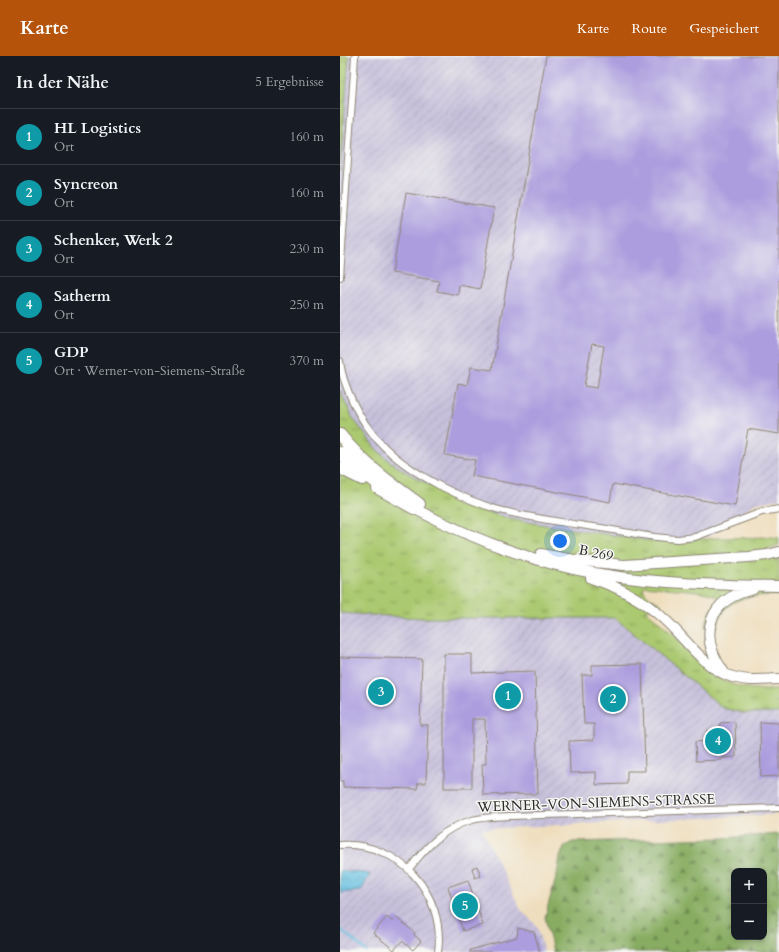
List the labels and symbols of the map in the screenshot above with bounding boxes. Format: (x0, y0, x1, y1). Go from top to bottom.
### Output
your location (550, 531, 570, 551)
street label: B 269 (577, 540, 615, 566)
pin: 3 (368, 677, 394, 707)
pin: 1 (495, 681, 521, 711)
pin: 2 (600, 684, 626, 714)
pin: 4 (705, 726, 731, 756)
street label: WERNER-VON-SIEMENS-STRASSE (476, 789, 716, 817)
pin: 5 (452, 891, 478, 921)

